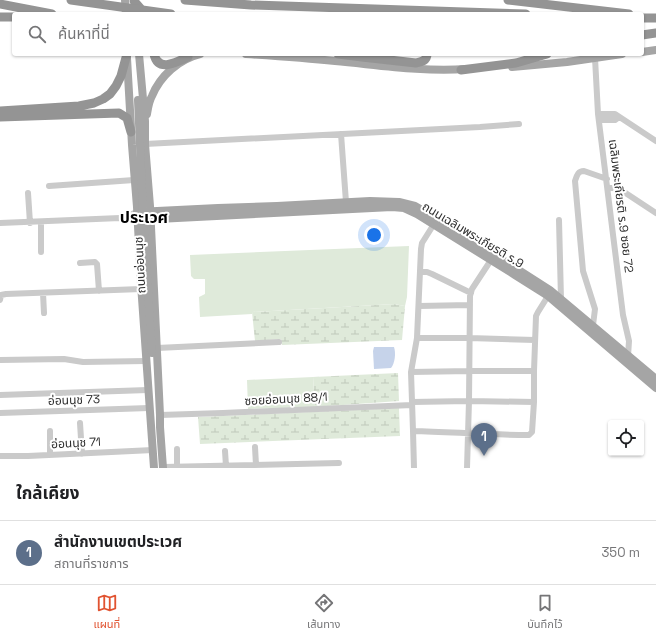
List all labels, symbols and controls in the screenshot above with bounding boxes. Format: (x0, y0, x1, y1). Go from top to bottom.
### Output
search box (12, 12, 644, 56)
icon: search (26, 23, 48, 45)
text: ค้นหาที่นี่ (58, 24, 110, 43)
street label: เฉลิมพระเกียรติ ร.9 ซอย 72 (605, 138, 637, 274)
street label: ถนนเฉลิมพระเกียรติ ร.9 (419, 198, 527, 272)
district label: ประเวศ (120, 207, 168, 228)
your location (364, 225, 384, 245)
street label: ถนนอ่อนนุช (131, 236, 149, 294)
street label: ซอยอ่อนนุช 88/1 (244, 389, 328, 409)
street label: อ่อนนุช 73 (48, 391, 100, 409)
map controls (608, 420, 644, 456)
button: locate (608, 420, 644, 456)
pin: 1 (471, 423, 497, 456)
street label: อ่อนนุช 71 (51, 434, 101, 452)
text: ใกล้เคียง (16, 482, 79, 504)
text: สำนักงานเขตประเวศ (54, 532, 182, 551)
text: 1 (26, 544, 32, 561)
text: 350 m (602, 544, 640, 561)
text: สถานที่ราชการ (54, 555, 129, 572)
tab: แผนที่ (93, 592, 120, 633)
tab: เส้นทาง (307, 592, 340, 633)
tab: บันทึกไว้ (527, 592, 563, 633)

